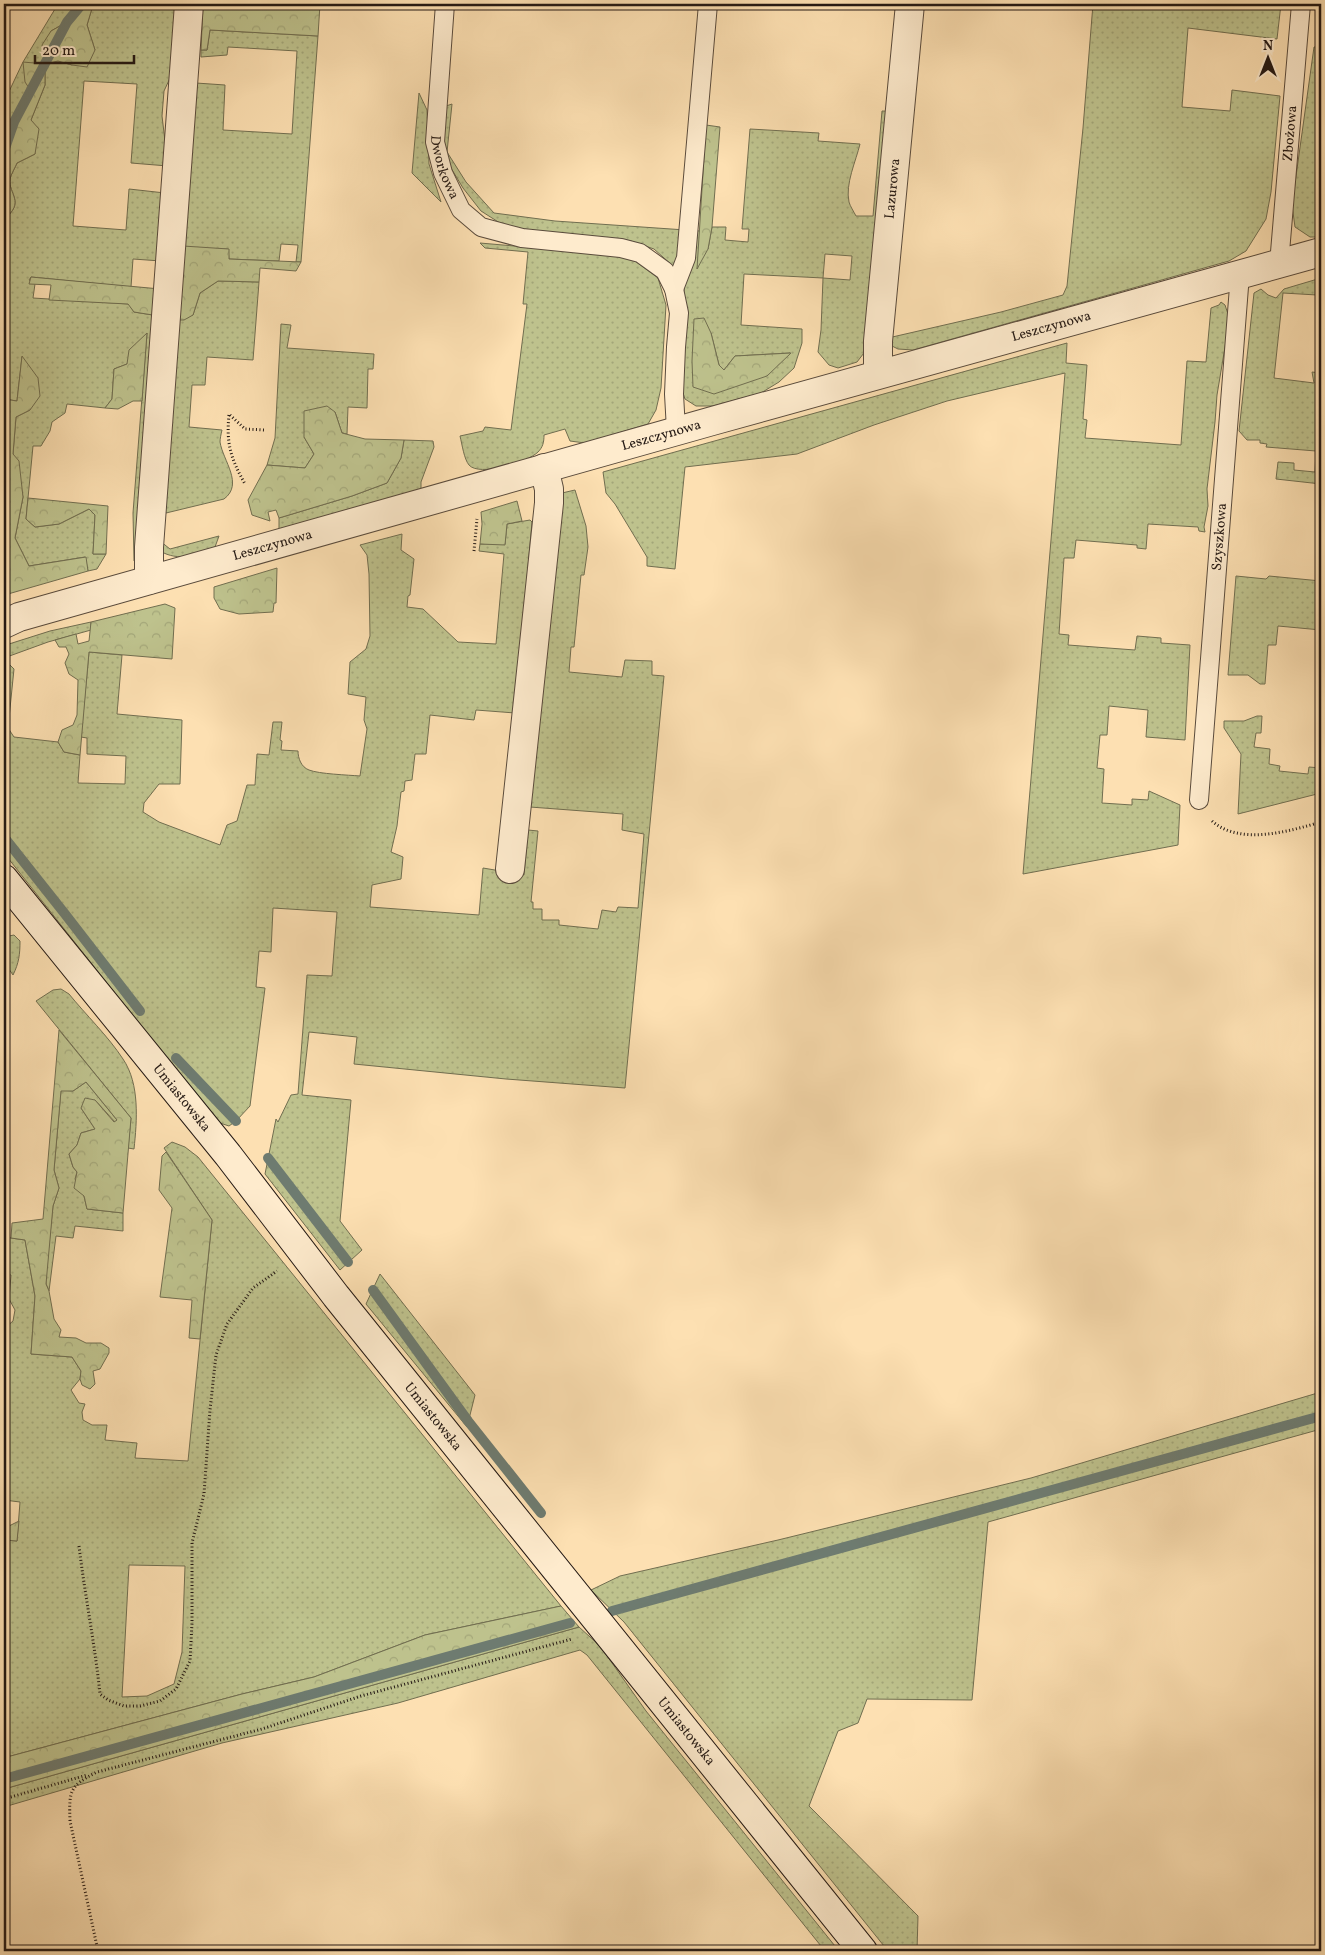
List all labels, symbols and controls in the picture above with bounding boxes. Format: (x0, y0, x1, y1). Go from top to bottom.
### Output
scale bar (35, 32, 134, 64)
north arrow (1242, 32, 1292, 82)
text: N (1263, 37, 1273, 56)
text: 20 m (42, 41, 75, 62)
street label: Zbożowa (1278, 105, 1302, 162)
street label: Dworkowa (425, 135, 464, 202)
street label: Lazurowa (880, 158, 905, 220)
street label: Leszczynowa (1009, 306, 1093, 346)
street label: Leszczynowa (619, 415, 703, 456)
street label: Szyszkowa (1207, 502, 1232, 571)
street label: Leszczynowa (231, 525, 315, 565)
street label: Umiastowska (148, 1060, 215, 1136)
street label: Umiastowska (400, 1379, 466, 1455)
street label: Umiastowska (653, 1693, 720, 1770)

